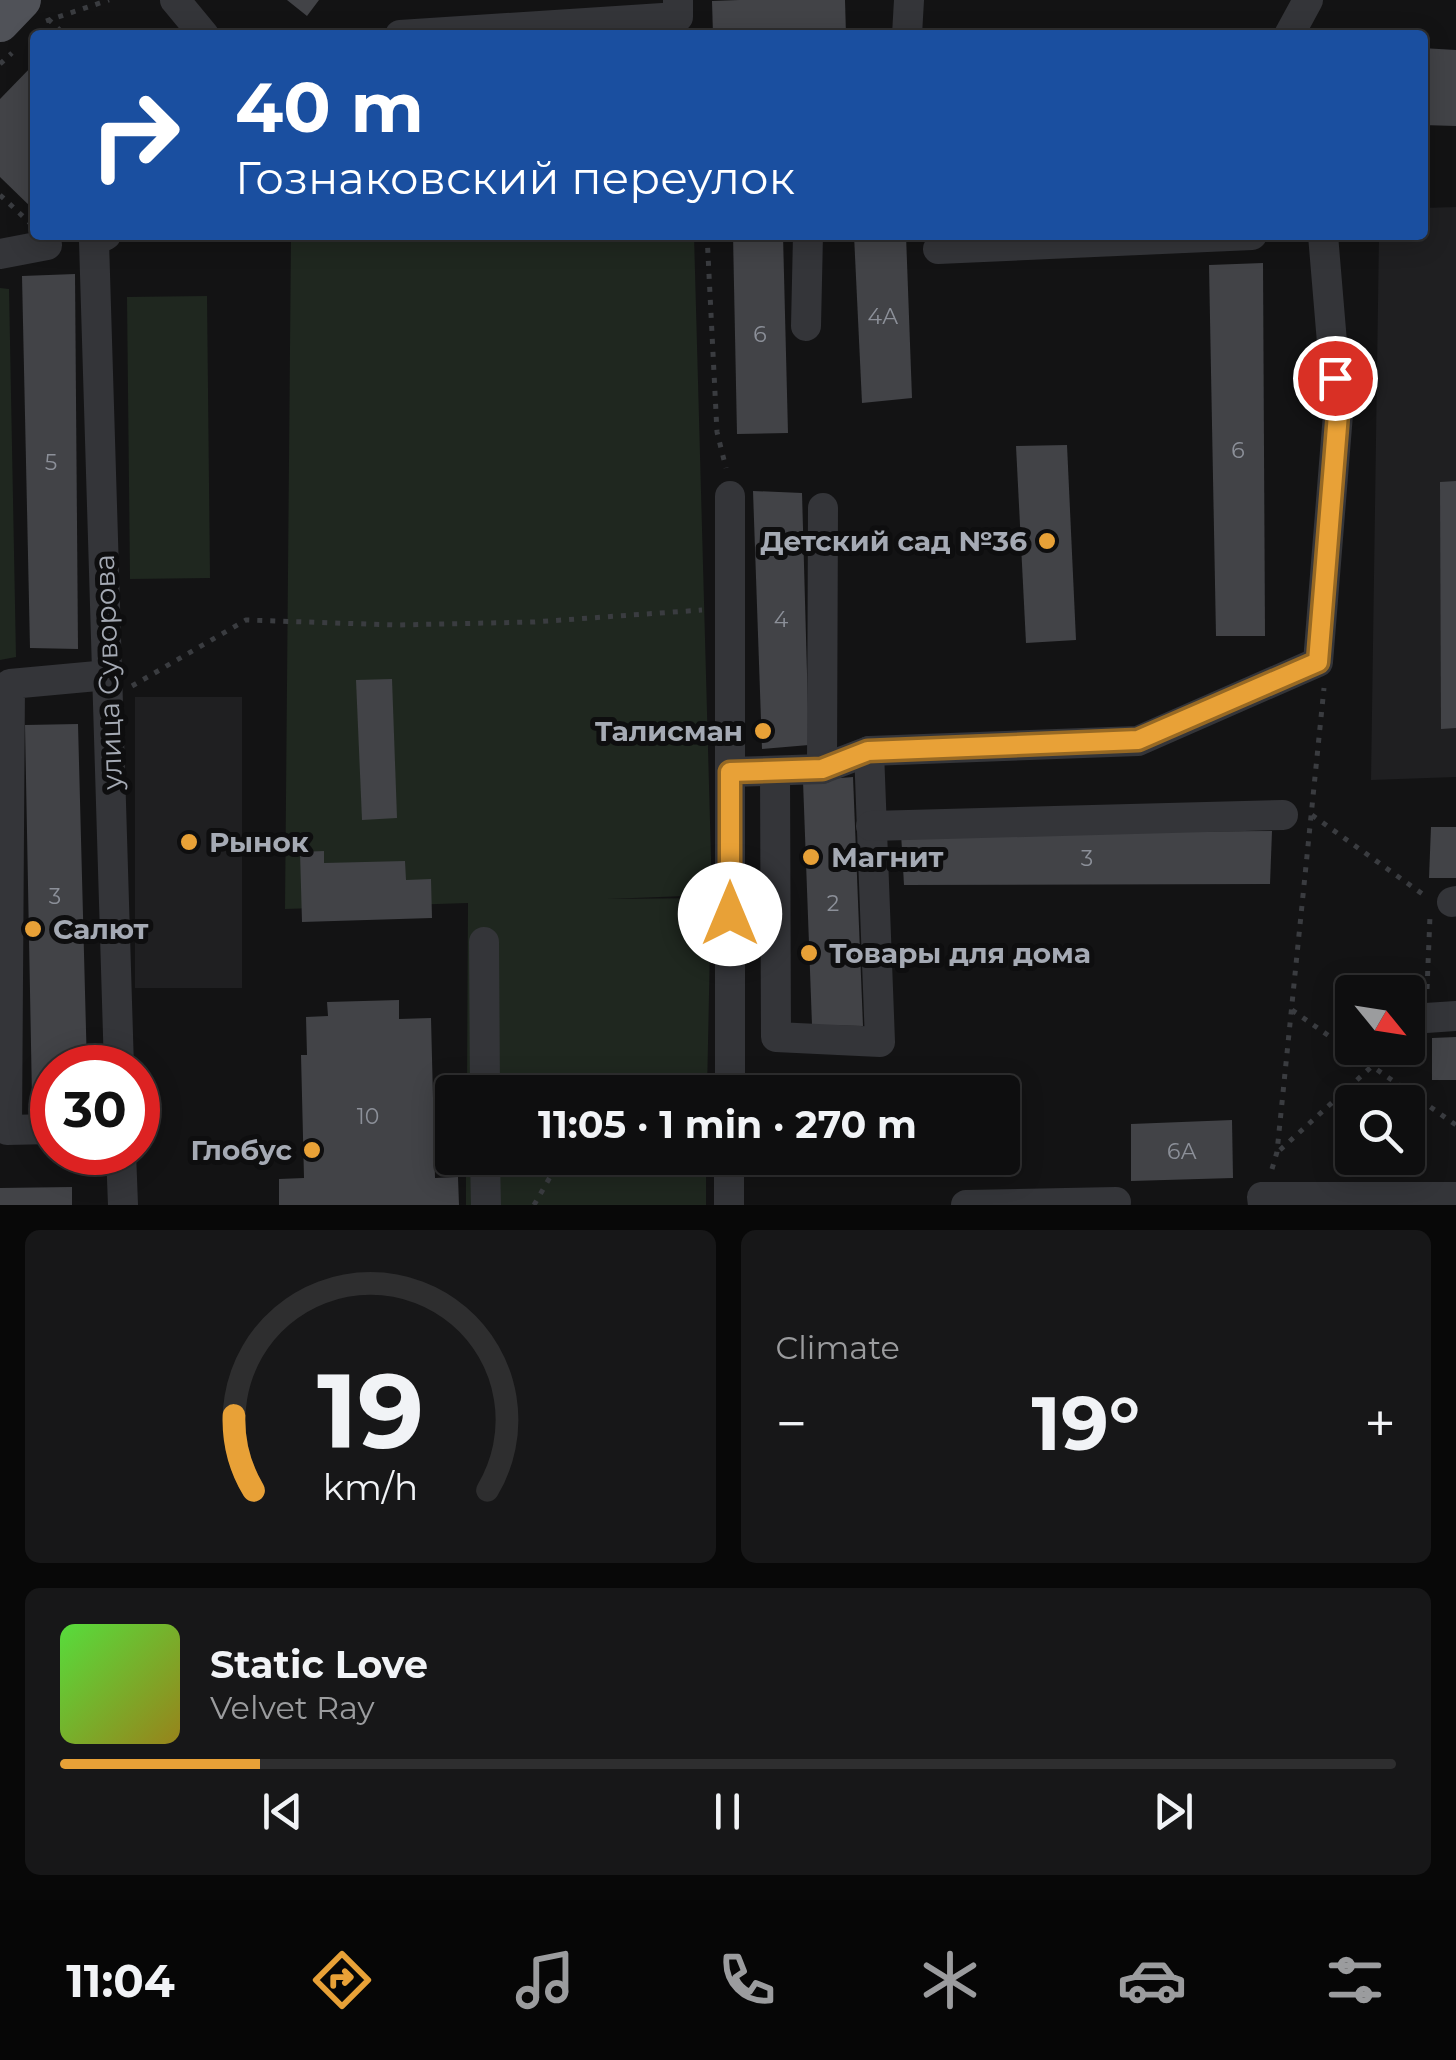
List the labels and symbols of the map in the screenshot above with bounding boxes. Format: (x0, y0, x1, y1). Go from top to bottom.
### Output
house number: 4А (868, 303, 899, 330)
house number: 6 (753, 321, 767, 348)
pin (1293, 336, 1378, 421)
house number: 6 (1231, 437, 1245, 464)
house number: 5 (45, 449, 57, 476)
place label: Детский сад №36 (760, 524, 1027, 558)
marker: Детский сад №36 (1036, 530, 1058, 552)
street label: улица Суворова (87, 554, 129, 791)
house number: 4 (774, 606, 789, 633)
place label: Талисман (595, 714, 743, 748)
marker: Талисман (752, 720, 774, 742)
place label: Рынок (209, 825, 309, 859)
marker: Рынок (178, 831, 200, 853)
place label: Магнит (831, 840, 944, 874)
house number: 3 (1081, 845, 1093, 872)
marker: Магнит (800, 846, 822, 868)
position arrow (678, 862, 782, 966)
house number: 3 (49, 883, 61, 910)
house number: 2 (827, 890, 839, 917)
place label: Салют (53, 912, 149, 946)
marker: Салют (22, 918, 44, 940)
place label: Товары для дома (829, 936, 1091, 970)
marker: Товары для дома (798, 942, 820, 964)
north arrow (1335, 975, 1425, 1065)
speed limit sign: 30 (30, 1045, 160, 1175)
house number: 10 (357, 1103, 379, 1130)
place label: Глобус (191, 1133, 292, 1167)
house number: 6А (1167, 1138, 1198, 1165)
marker: Глобус (301, 1139, 323, 1161)

